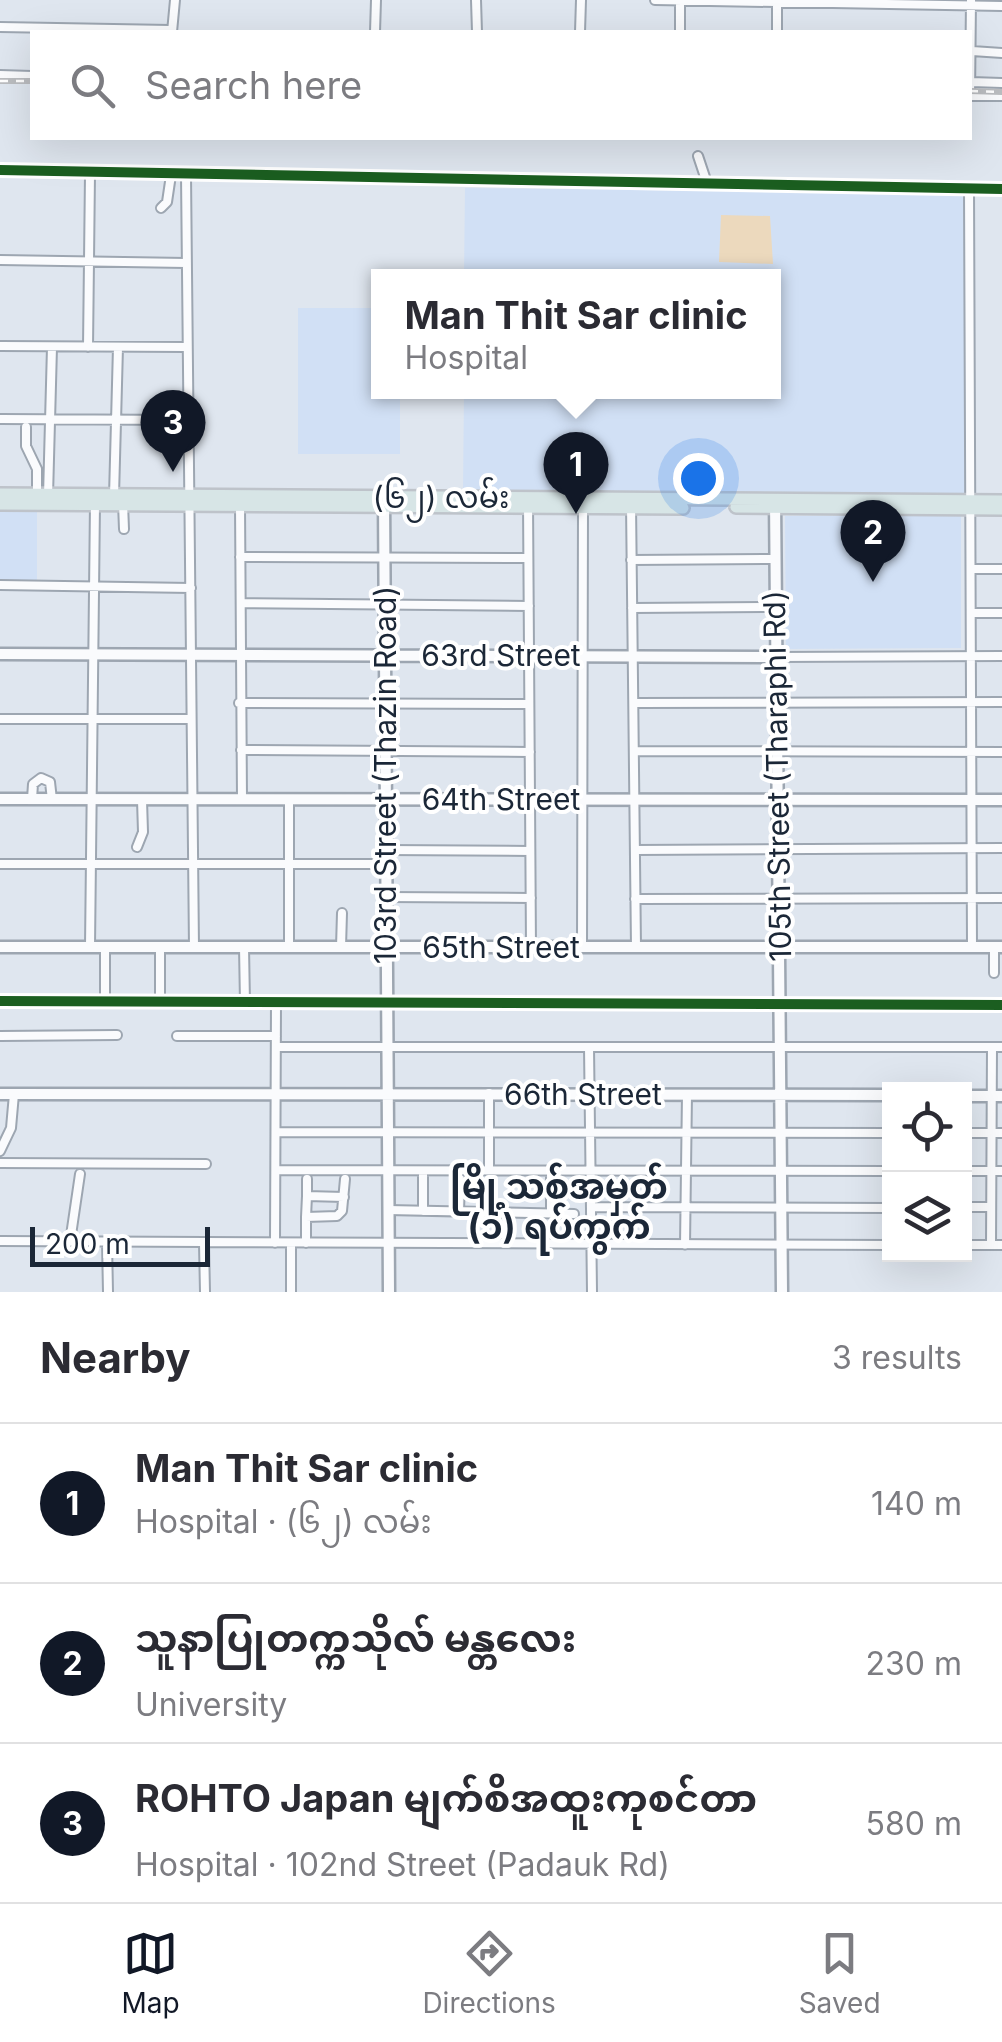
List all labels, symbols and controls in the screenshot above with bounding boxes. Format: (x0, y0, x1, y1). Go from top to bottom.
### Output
search box (30, 30, 972, 140)
icon: search (65, 58, 120, 113)
text: Search here (145, 62, 362, 108)
popup (371, 269, 781, 399)
text: Man Thit Sar clinic (404, 292, 748, 338)
text: Hospital (404, 338, 528, 377)
pin: 3 (140, 390, 206, 472)
pin: 1 (544, 432, 608, 514)
your location (673, 453, 724, 504)
street label: (၆၂) လမ်း (373, 476, 509, 523)
pin: 2 (840, 500, 906, 582)
street label: 103rd Street (Thazin Road) (367, 586, 403, 964)
street label: 105th Street (Tharaphi Rd) (756, 590, 798, 962)
street label: 63rd Street (421, 637, 581, 673)
street label: 64th Street (422, 781, 580, 817)
street label: 65th Street (422, 929, 580, 965)
street label: 66th Street (504, 1076, 662, 1112)
map controls (882, 1082, 972, 1262)
button: locate (882, 1082, 972, 1172)
district label: မြို့သစ်အမှတ် (၁) ရပ်ကွက် (450, 1162, 668, 1256)
button: layers (882, 1172, 972, 1262)
scale bar (30, 1222, 210, 1266)
text: 200 m (45, 1227, 130, 1261)
text: Nearby (40, 1332, 191, 1383)
text: 3 results (832, 1338, 962, 1377)
text: Man Thit Sar clinic (135, 1445, 478, 1491)
text: 1 (66, 1484, 79, 1523)
text: 140 m (871, 1484, 962, 1523)
text: Hospital · (၆၂) လမ်း (135, 1502, 432, 1541)
text: သူနာပြုတက္ကသိုလ် မန္တလေး (135, 1615, 576, 1661)
text: 2 (62, 1644, 83, 1683)
text: 230 m (866, 1644, 962, 1683)
text: University (135, 1685, 287, 1724)
text: ROHTO Japan မျက်စိအထူးကုစင်တာ (135, 1775, 757, 1821)
text: 3 (62, 1804, 83, 1843)
text: 580 m (866, 1804, 962, 1843)
text: Hospital · 102nd Street (Padauk Rd) (135, 1845, 670, 1884)
tab: Map (121, 1926, 180, 2020)
tab: Directions (422, 1926, 556, 2020)
tab: Saved (799, 1926, 881, 2020)

